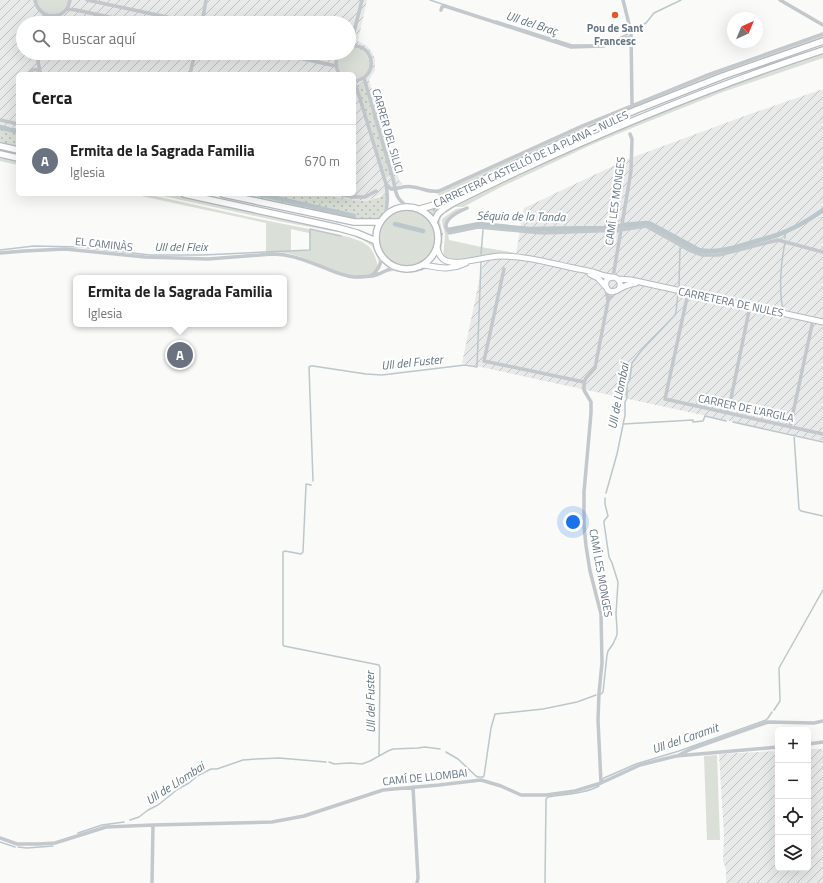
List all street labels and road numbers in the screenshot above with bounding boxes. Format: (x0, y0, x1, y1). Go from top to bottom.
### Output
street label: CARRER DEL SILICI (368, 87, 408, 175)
street label: CARRETERA CASTELLÓ DE LA PLANA - NULES (431, 107, 631, 211)
street label: CAMÍ LES MONGES (601, 156, 629, 246)
street label: EL CAMINÀS (74, 233, 134, 255)
street label: CARRETERA DE NULES (677, 283, 785, 321)
street label: CARRER DE L'ARGILA (697, 390, 796, 426)
street label: CAMÍ LES MONGES (585, 528, 617, 618)
street label: CAMÍ DE LLOMBAI (382, 765, 468, 789)

